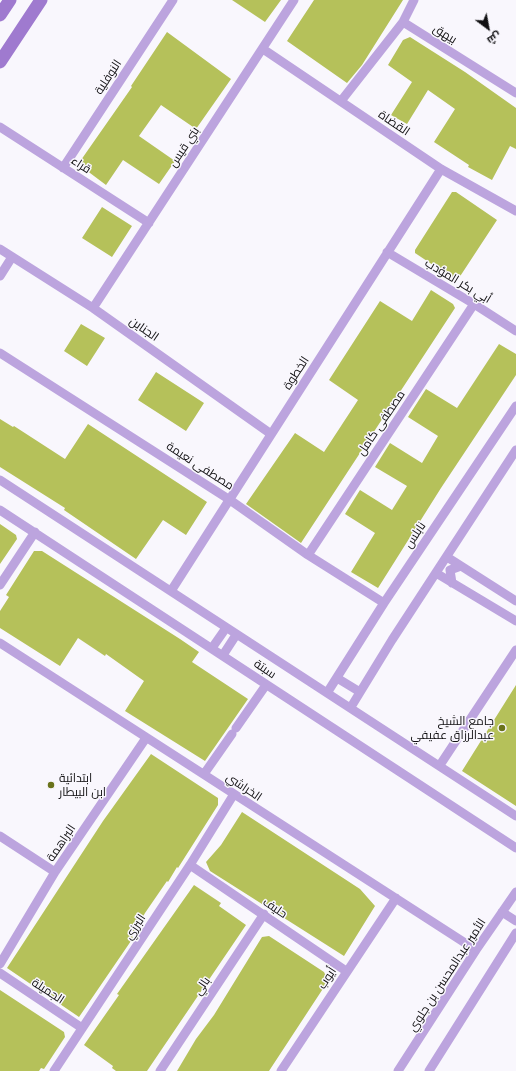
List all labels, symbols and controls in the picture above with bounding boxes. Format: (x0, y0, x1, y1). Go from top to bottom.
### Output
north arrow (468, 8, 508, 48)
street label: بيهق (430, 21, 460, 47)
text: ش (485, 29, 504, 48)
street label: النوفلية (91, 57, 125, 97)
street label: القضاة (375, 107, 413, 139)
street label: بني قيس (166, 124, 202, 170)
street label: قراء (68, 153, 94, 177)
street label: أبي بكر المؤدب (422, 256, 494, 306)
street label: الجناين (127, 314, 161, 344)
street label: الخطوة (280, 354, 312, 392)
street label: مصطفى كامل (354, 388, 408, 458)
street label: مصطفى نعيمة (164, 439, 236, 493)
street label: نابلس (401, 519, 429, 551)
street label: سبتة (251, 656, 279, 682)
place label: جامع الشيخ عبدالرزاق عفيفي (411, 714, 494, 742)
marker: جامع الشيخ عبدالرزاق عفيفي (497, 723, 507, 733)
street label: الخراشي (223, 770, 265, 804)
place label: ابتدائية ابن البيطار (59, 771, 106, 799)
marker: ابتدائية ابن البيطار (46, 780, 56, 790)
street label: البراهمة (43, 822, 79, 864)
street label: حليف (260, 895, 290, 921)
street label: البرزي (121, 912, 149, 942)
street label: الأمير عبدالمحسن بن جلوي (405, 916, 489, 1034)
street label: أيوب (315, 964, 339, 992)
street label: بالي (191, 974, 213, 998)
street label: الجميلة (29, 975, 67, 1007)

